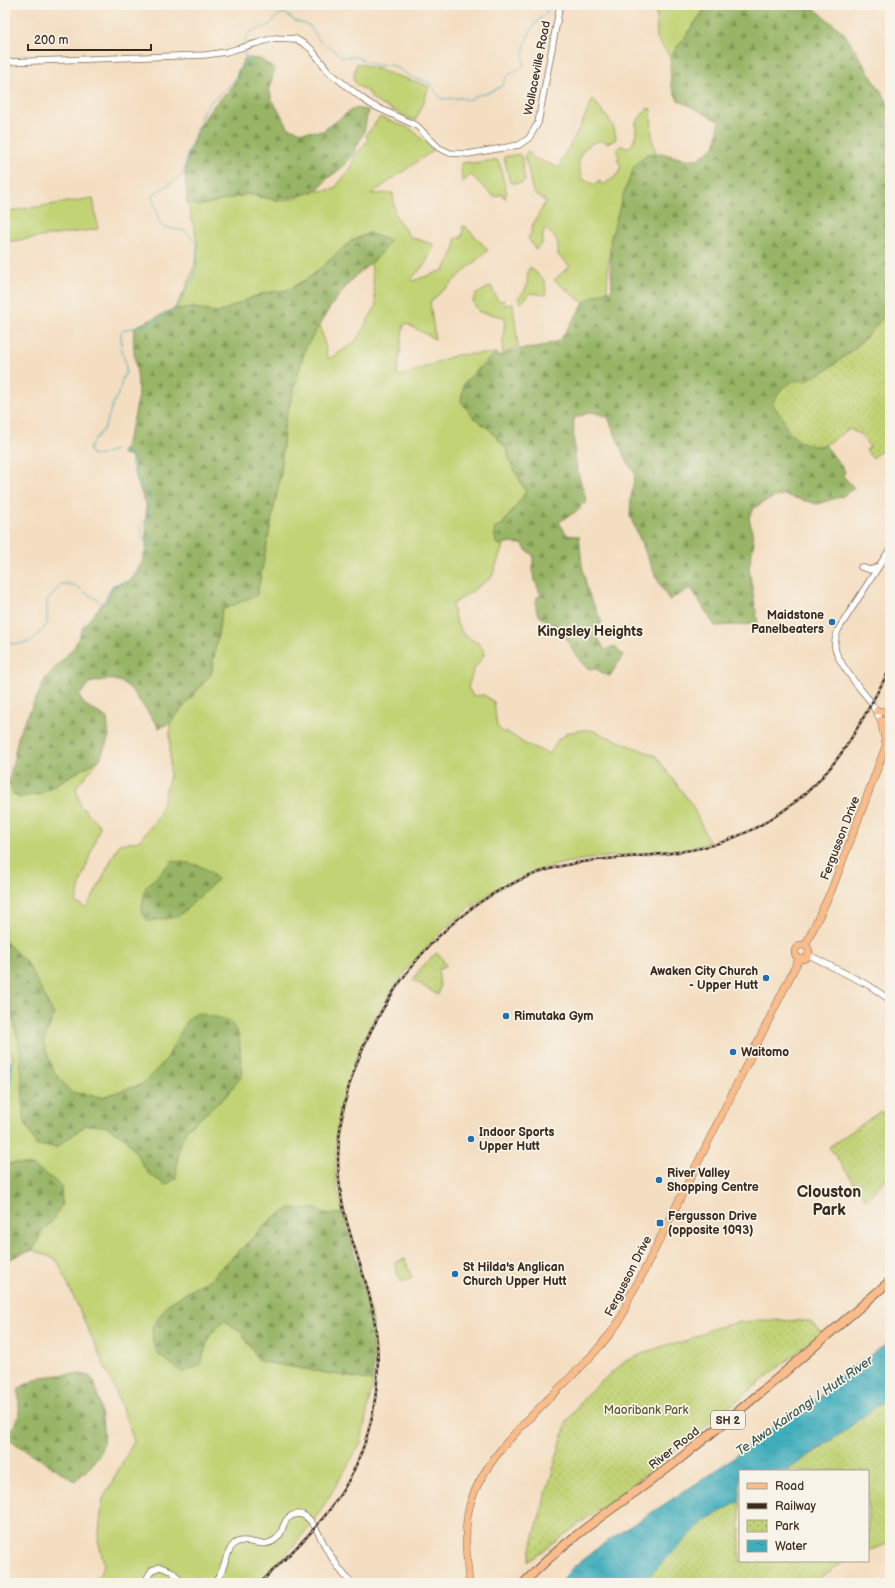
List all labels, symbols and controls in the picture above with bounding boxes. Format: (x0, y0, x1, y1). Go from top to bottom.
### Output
street label: Wallaceville Road (521, 20, 554, 117)
scale bar (28, 26, 151, 52)
text: 200 m (34, 33, 68, 48)
place label: Maidstone Panelbeaters (751, 608, 824, 637)
marker: Maidstone Panelbeaters (827, 617, 837, 627)
district label: Kingsley Heights (537, 623, 643, 640)
street label: Fergusson Drive (818, 794, 863, 882)
place label: Awaken City Church - Upper Hutt (649, 964, 758, 993)
marker: Awaken City Church - Upper Hutt (761, 973, 771, 983)
place label: Rimutaka Gym (514, 1009, 594, 1024)
marker: Rimutaka Gym (501, 1011, 511, 1021)
place label: Waitomo (741, 1045, 789, 1060)
marker: Waitomo (728, 1047, 738, 1057)
place label: Indoor Sports Upper Hutt (479, 1125, 555, 1154)
marker: Indoor Sports Upper Hutt (466, 1134, 476, 1144)
place label: River Valley Shopping Centre (667, 1166, 759, 1195)
marker: River Valley Shopping Centre (654, 1175, 664, 1185)
district label: Clouston Park (797, 1183, 861, 1220)
place label: Fergusson Drive (opposite 1093) (668, 1209, 757, 1238)
marker: Fergusson Drive (opposite 1093) (655, 1218, 665, 1228)
street label: Fergusson Drive (602, 1233, 655, 1319)
place label: St Hilda's Anglican Church Upper Hutt (463, 1260, 567, 1289)
marker: St Hilda's Anglican Church Upper Hutt (450, 1269, 460, 1279)
water label: Te Awa Kairangi / Hutt River (733, 1352, 877, 1459)
park label: Maoribank Park (604, 1403, 688, 1418)
road number: SH 2 (711, 1411, 745, 1429)
street label: River Road (646, 1424, 703, 1473)
legend (739, 1470, 869, 1562)
text: Road (775, 1479, 804, 1494)
text: Railway (775, 1499, 817, 1514)
text: Park (775, 1519, 799, 1534)
text: Water (775, 1539, 807, 1554)

